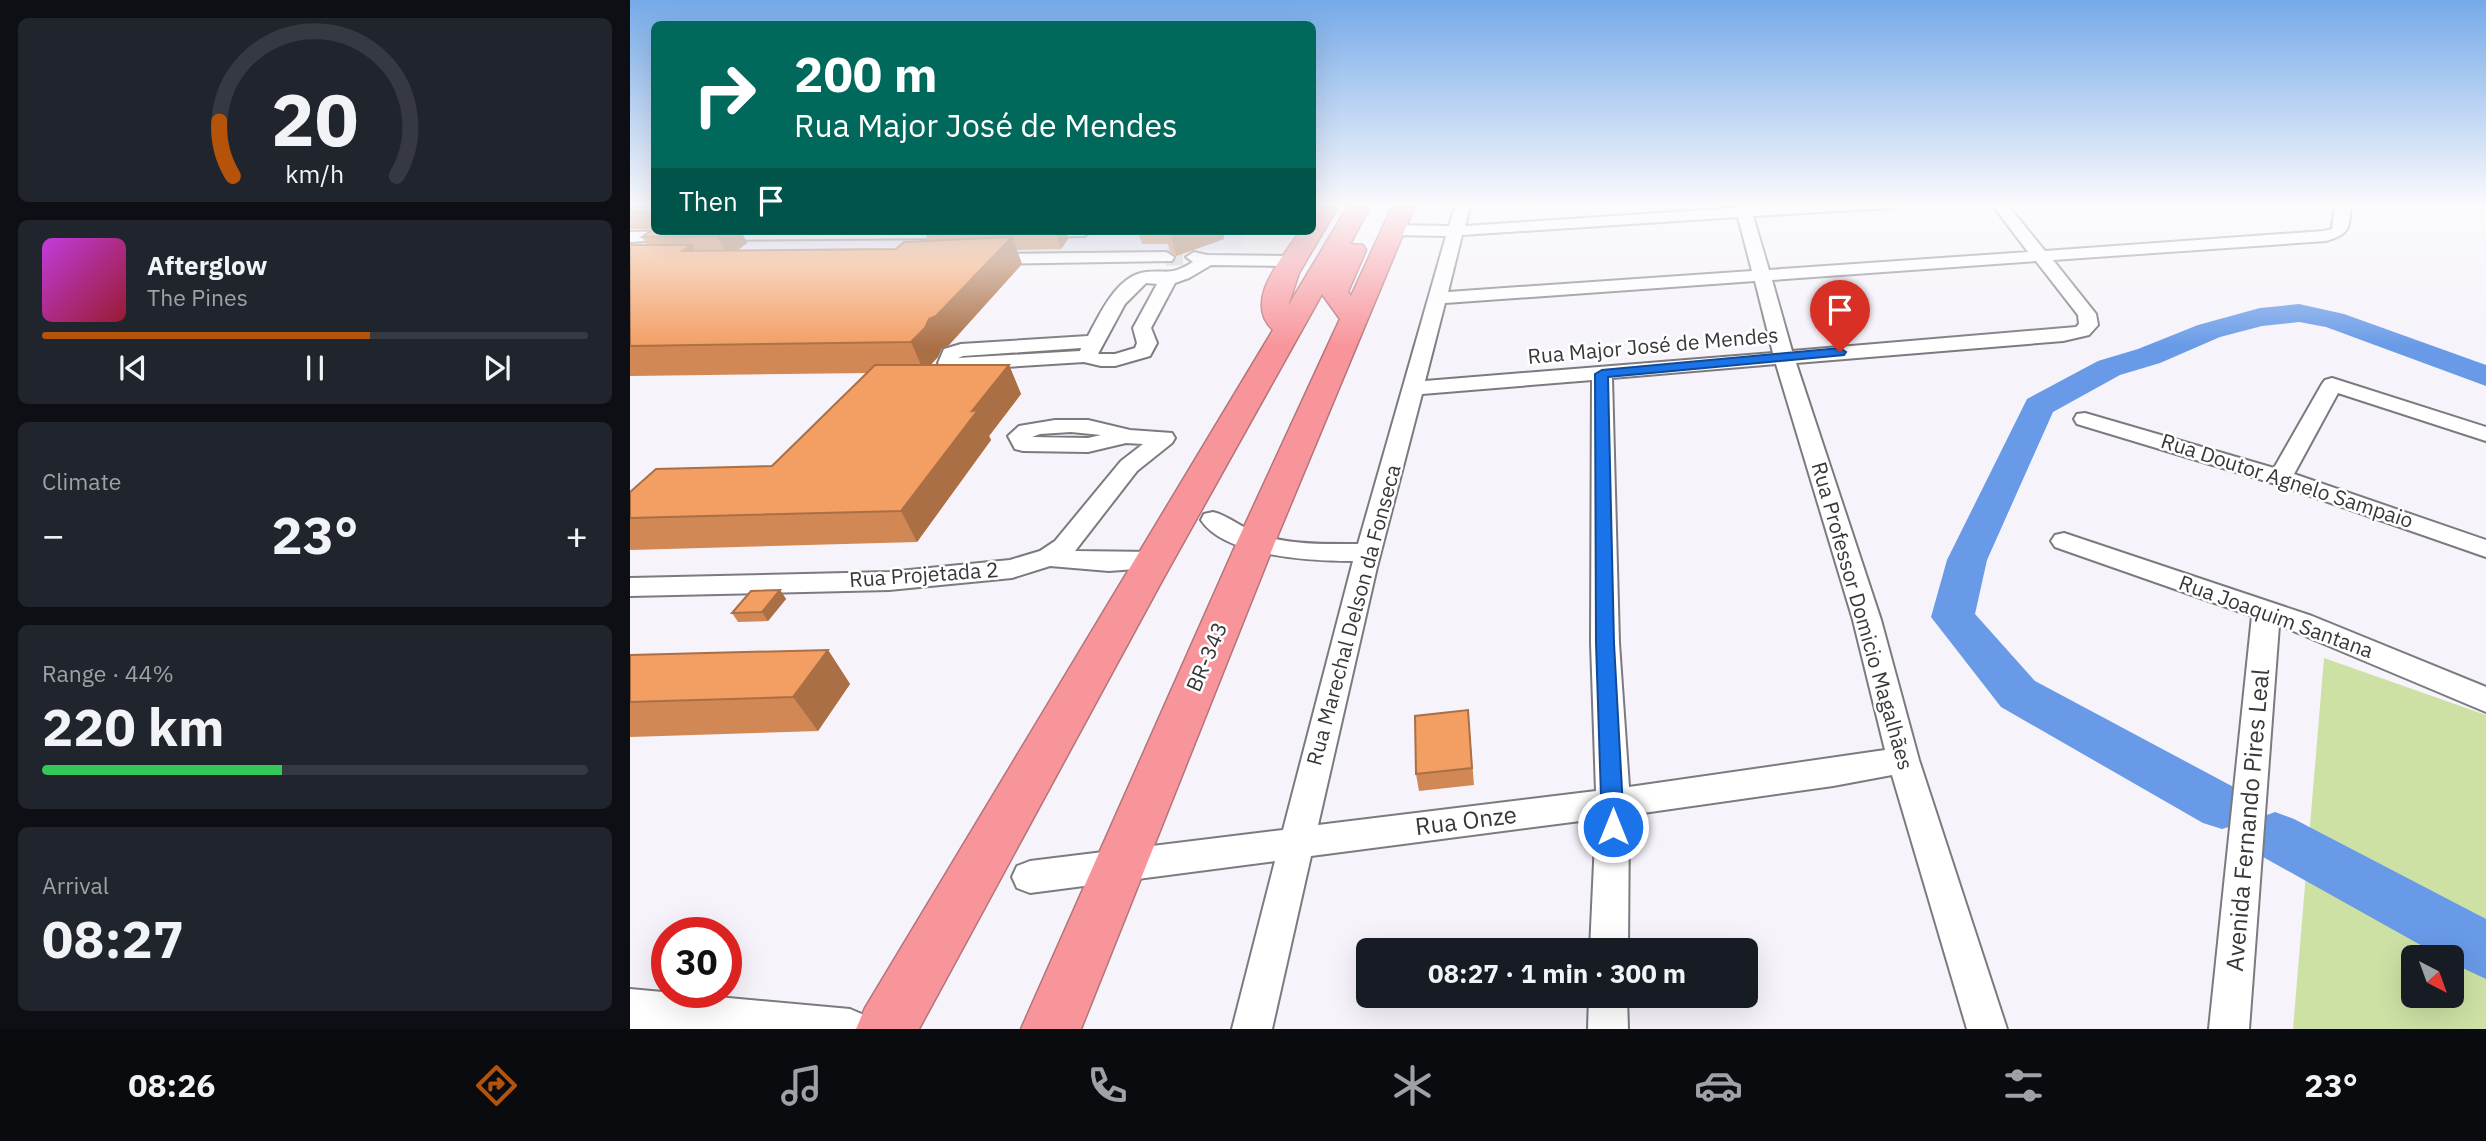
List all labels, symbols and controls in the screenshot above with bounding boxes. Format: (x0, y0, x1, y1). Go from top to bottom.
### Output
text: 200 m (794, 42, 938, 105)
icon: right (679, 49, 770, 140)
text: 20 (271, 71, 359, 166)
text: Rua Major José de Mendes (794, 104, 1178, 146)
text: km/h (286, 157, 344, 190)
icon: arrive (752, 182, 790, 220)
text: Then (679, 184, 738, 218)
text: Afterglow (147, 248, 267, 282)
pin (1810, 280, 1870, 352)
text: The Pines (147, 282, 248, 312)
icon: arrive (1821, 291, 1859, 329)
street label: Rua Major José de Mendes (1526, 320, 1780, 370)
icon: previous (114, 349, 152, 387)
icon: pause (296, 349, 334, 387)
icon: next (478, 349, 516, 387)
street label: Rua Doutor Agnelo Sampaio (2158, 426, 2417, 534)
street label: Rua Professor Domicio Magalhães (1805, 458, 1920, 773)
street label: Rua Marechal Delson da Fonseca (1299, 461, 1407, 768)
text: Climate (42, 466, 121, 496)
text: 23° (272, 501, 358, 568)
text: − (42, 510, 65, 559)
text: + (565, 510, 588, 559)
street label: Rua Projetada 2 (848, 555, 1000, 593)
street label: Rua Joaquim Santana (2175, 568, 2377, 664)
street label: BR-343 (1179, 618, 1233, 696)
text: Range · 44% (42, 658, 174, 688)
street label: Avenida Fernando Pires Leal (2218, 667, 2276, 973)
text: 220 km (42, 693, 224, 760)
position arrow (1576, 790, 1650, 864)
street label: Rua Onze (1413, 798, 1519, 842)
text: Arrival (42, 870, 109, 900)
text: 08:27 (42, 905, 184, 972)
speed limit sign: 30 (651, 917, 742, 1008)
north arrow (2401, 945, 2464, 1008)
map controls (2401, 945, 2464, 1008)
text: 08:27 · 1 min · 300 m (1428, 956, 1686, 990)
icon: directions (472, 1061, 521, 1110)
icon: music (777, 1061, 826, 1110)
icon: phone (1083, 1061, 1132, 1110)
icon: climate (1388, 1061, 1437, 1110)
icon: car (1694, 1061, 1743, 1110)
icon: filters (1999, 1061, 2048, 1110)
text: 08:26 (128, 1064, 216, 1106)
text: 23° (2304, 1064, 2358, 1106)

